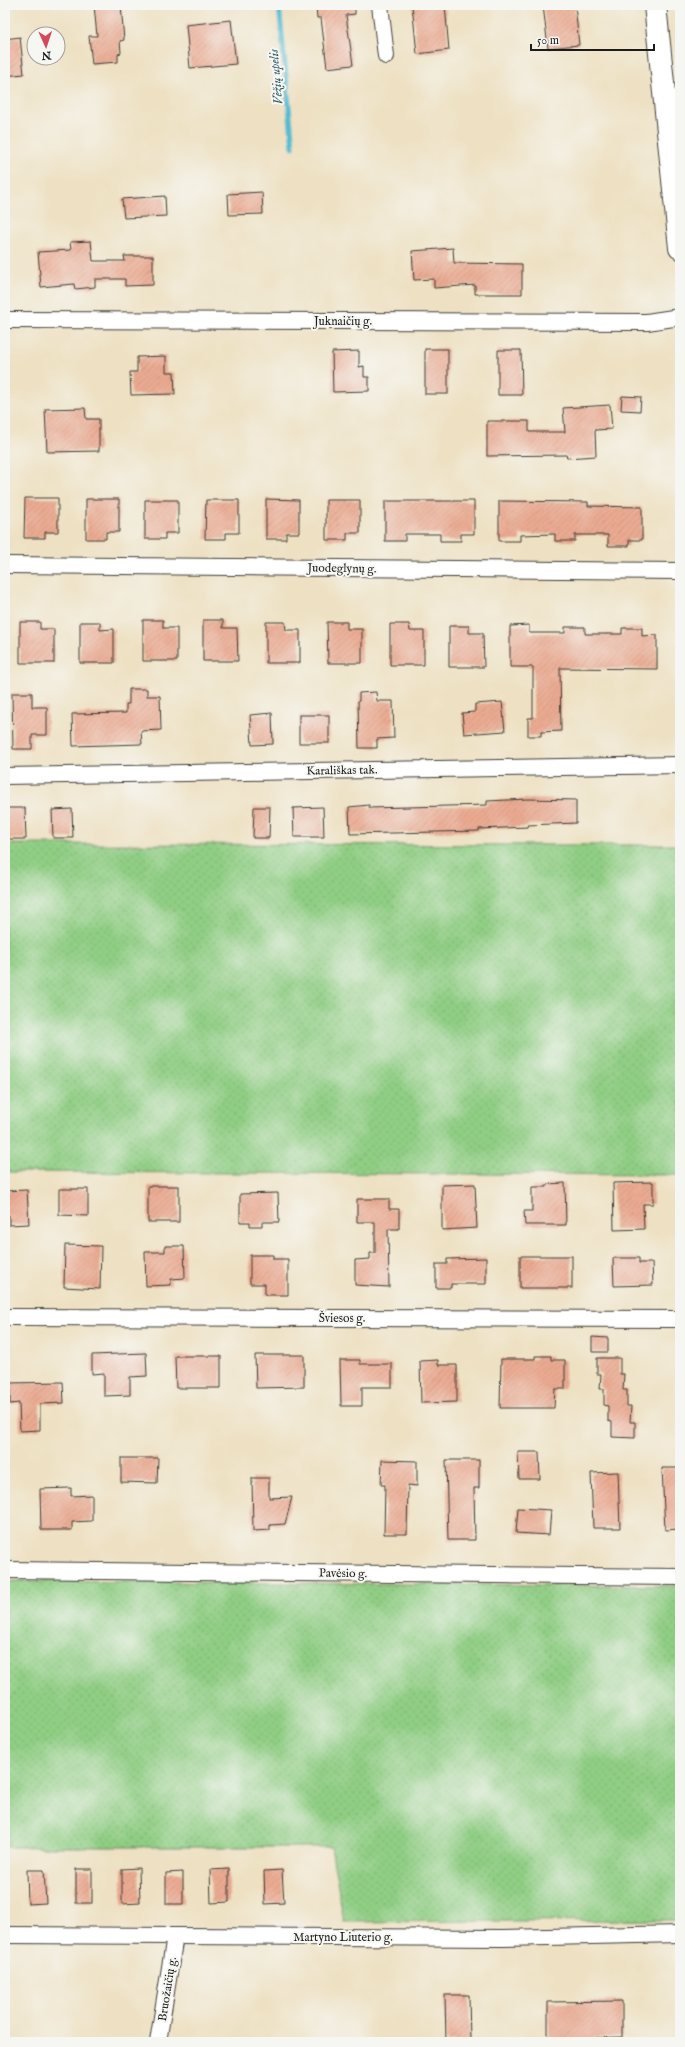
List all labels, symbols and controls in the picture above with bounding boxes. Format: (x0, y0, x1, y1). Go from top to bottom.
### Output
north arrow (26, 26, 66, 66)
scale bar (531, 26, 654, 52)
text: 50 m (537, 33, 559, 48)
text: N (41, 48, 53, 62)
water label: Vėžių upelis (266, 48, 287, 105)
street label: Juknaičių g. (312, 314, 372, 330)
street label: Juodeglynų g. (305, 560, 377, 578)
street label: Karališkas tak. (306, 762, 378, 779)
street label: Šviesos g. (319, 1310, 365, 1326)
street label: Pavėsio g. (319, 1566, 367, 1581)
street label: Martyno Liuterio g. (293, 1930, 393, 1945)
street label: Bruožaičių g. (155, 1956, 180, 2022)

